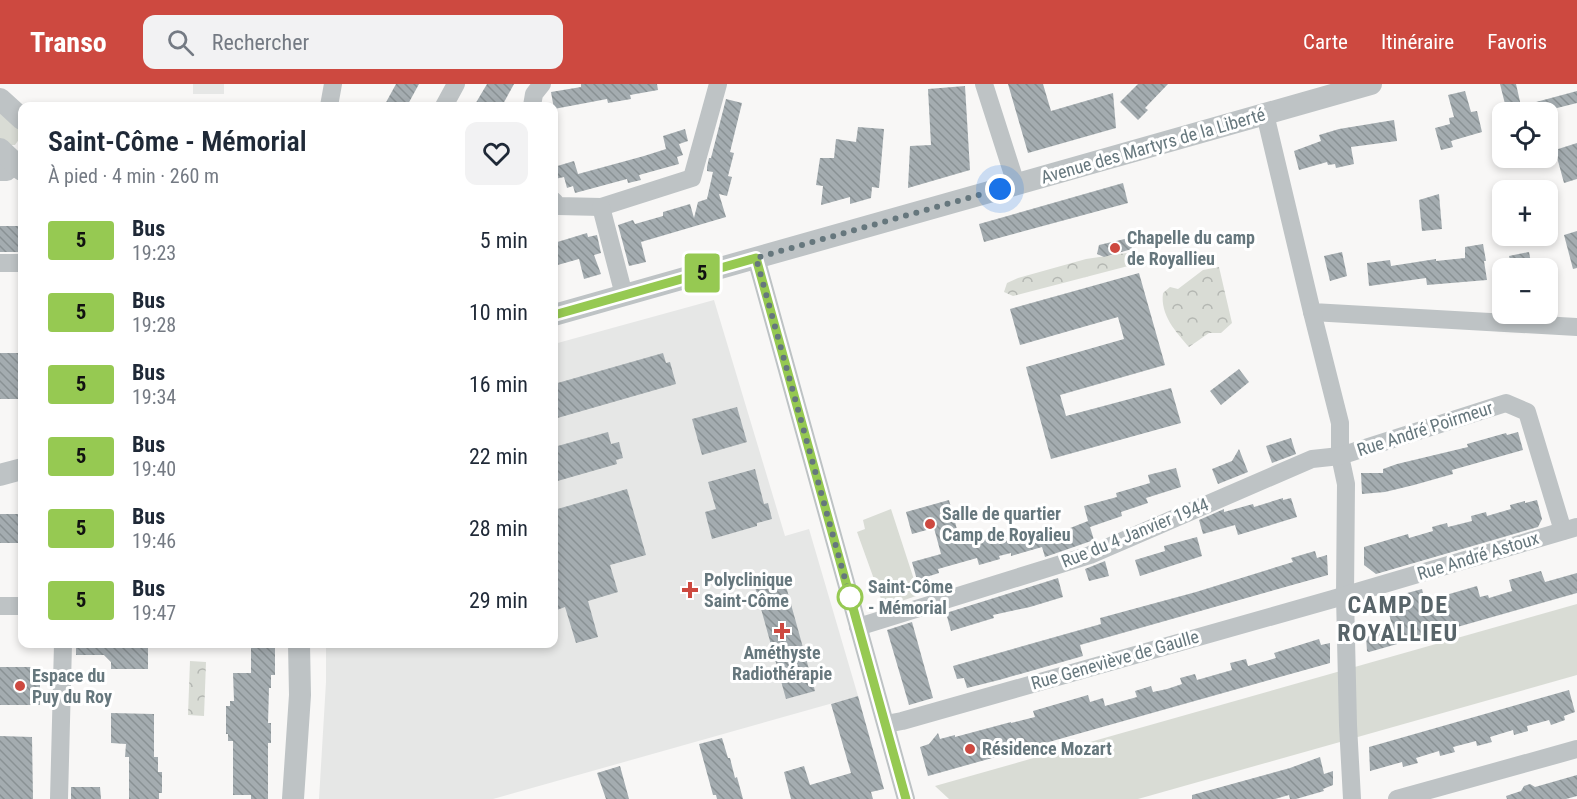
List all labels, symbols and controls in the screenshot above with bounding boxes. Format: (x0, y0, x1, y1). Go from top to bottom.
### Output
search box (143, 15, 563, 69)
text: Transo (30, 26, 107, 59)
icon: search (164, 26, 197, 59)
text: Rechercher (212, 30, 309, 55)
text: Carte (1303, 30, 1348, 54)
text: Itinéraire (1381, 30, 1454, 54)
text: Favoris (1487, 30, 1547, 54)
map controls (1492, 102, 1558, 324)
button: locate (1492, 102, 1558, 168)
street label: Avenue des Martyrs de la Liberté (1038, 103, 1268, 188)
button: heart (465, 122, 528, 185)
text: Saint-Côme - Mémorial (48, 125, 307, 158)
text: À pied · 4 min · 260 m (48, 164, 219, 188)
your location (985, 174, 1015, 204)
button: + (1492, 180, 1558, 246)
text: Bus (132, 216, 165, 241)
place label: Chapelle du camp de Royallieu (1127, 227, 1255, 269)
text: 5 (76, 228, 86, 252)
text: 5 min (480, 228, 528, 253)
text: 19:23 (132, 241, 176, 265)
marker: Chapelle du camp de Royallieu (1108, 241, 1122, 255)
line badge: 5 (682, 254, 722, 292)
button: − (1492, 258, 1558, 324)
text: 5 (697, 261, 707, 285)
text: Bus (132, 288, 165, 313)
text: 5 (76, 300, 86, 324)
text: 10 min (469, 300, 528, 325)
text: 19:28 (132, 313, 176, 337)
text: Bus (132, 360, 165, 385)
text: 5 (76, 372, 86, 396)
text: 16 min (469, 372, 528, 397)
text: 19:34 (132, 385, 176, 409)
street label: Rue André Poirmeur (1354, 397, 1496, 460)
text: Bus (132, 432, 165, 457)
text: 5 (76, 444, 86, 468)
text: 22 min (469, 444, 528, 469)
text: 19:40 (132, 457, 176, 481)
street label: Rue du 4 Janvier 1944 (1058, 493, 1212, 572)
place label: Salle de quartier Camp de Royalieu (942, 503, 1071, 545)
text: Bus (132, 504, 165, 529)
text: 5 (76, 516, 86, 540)
text: 28 min (469, 516, 528, 541)
marker: Salle de quartier Camp de Royalieu (923, 517, 937, 531)
street label: Rue André Astoux (1414, 527, 1541, 584)
text: 19:46 (132, 529, 176, 553)
place label: Polyclinique Saint-Côme (704, 569, 793, 611)
text: Bus (132, 576, 165, 601)
place label: Saint-Côme - Mémorial (868, 576, 953, 618)
marker: Polyclinique Saint-Côme (681, 581, 699, 599)
marker: Saint-Côme - Mémorial (837, 584, 863, 610)
text: 5 (76, 588, 86, 612)
text: 29 min (469, 588, 528, 613)
district label: CAMP DE ROYALLIEU (1337, 591, 1459, 647)
text: 19:47 (132, 601, 176, 625)
marker: Améthyste Radiothérapie (773, 622, 791, 640)
street label: Rue Geneviève de Gaulle (1029, 626, 1201, 694)
place label: Améthyste Radiothérapie (732, 642, 832, 684)
place label: Espace du Puy du Roy (32, 665, 112, 707)
marker: Espace du Puy du Roy (13, 679, 27, 693)
place label: Résidence Mozart (982, 738, 1112, 759)
marker: Résidence Mozart (963, 742, 977, 756)

